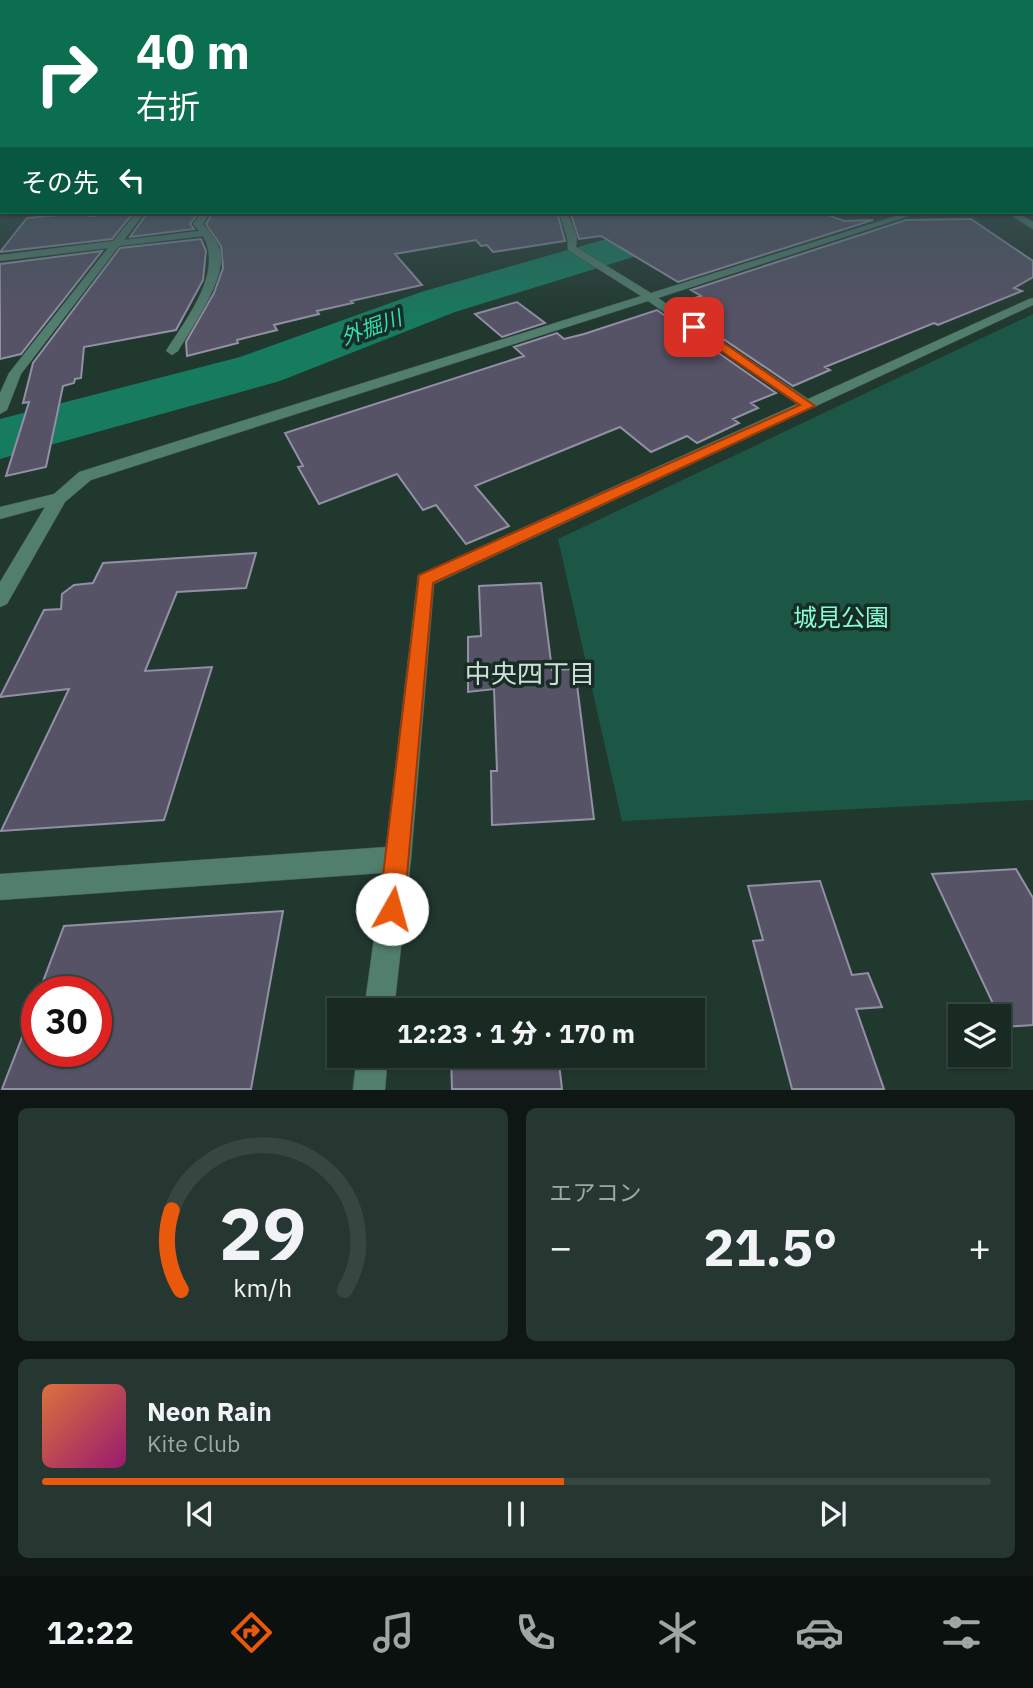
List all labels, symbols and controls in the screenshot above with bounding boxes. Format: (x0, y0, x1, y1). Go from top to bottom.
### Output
text: 40 m (136, 19, 250, 82)
icon: right (21, 28, 112, 119)
text: 右折 (136, 85, 200, 127)
icon: left (113, 161, 151, 199)
text: その先 (21, 165, 99, 199)
pin (664, 297, 724, 357)
water label: 外掘川 (337, 302, 407, 351)
icon: arrive (675, 308, 713, 346)
park label: 城見公園 (793, 601, 889, 633)
district label: 中央四丁目 (465, 656, 595, 690)
position arrow (355, 872, 429, 946)
speed limit sign: 30 (21, 976, 112, 1067)
map controls (948, 1004, 1011, 1067)
button: layers (948, 1004, 1011, 1067)
text: 12:23 · 1 分 · 170 m (397, 1016, 635, 1050)
text: エアコン (550, 1177, 642, 1207)
text: 29 (219, 1186, 306, 1281)
text: 21.5° (703, 1213, 837, 1280)
text: − (550, 1222, 572, 1271)
text: + (968, 1222, 991, 1271)
text: km/h (233, 1271, 292, 1304)
text: Neon Rain (147, 1394, 272, 1428)
text: Kite Club (147, 1428, 240, 1458)
icon: previous (181, 1495, 219, 1533)
icon: pause (497, 1495, 535, 1533)
icon: next (814, 1495, 852, 1533)
icon: directions (227, 1608, 276, 1657)
icon: music (369, 1608, 418, 1657)
icon: phone (511, 1608, 560, 1657)
icon: climate (653, 1608, 702, 1657)
icon: car (795, 1608, 844, 1657)
icon: filters (937, 1608, 986, 1657)
text: 12:22 (47, 1611, 134, 1653)

